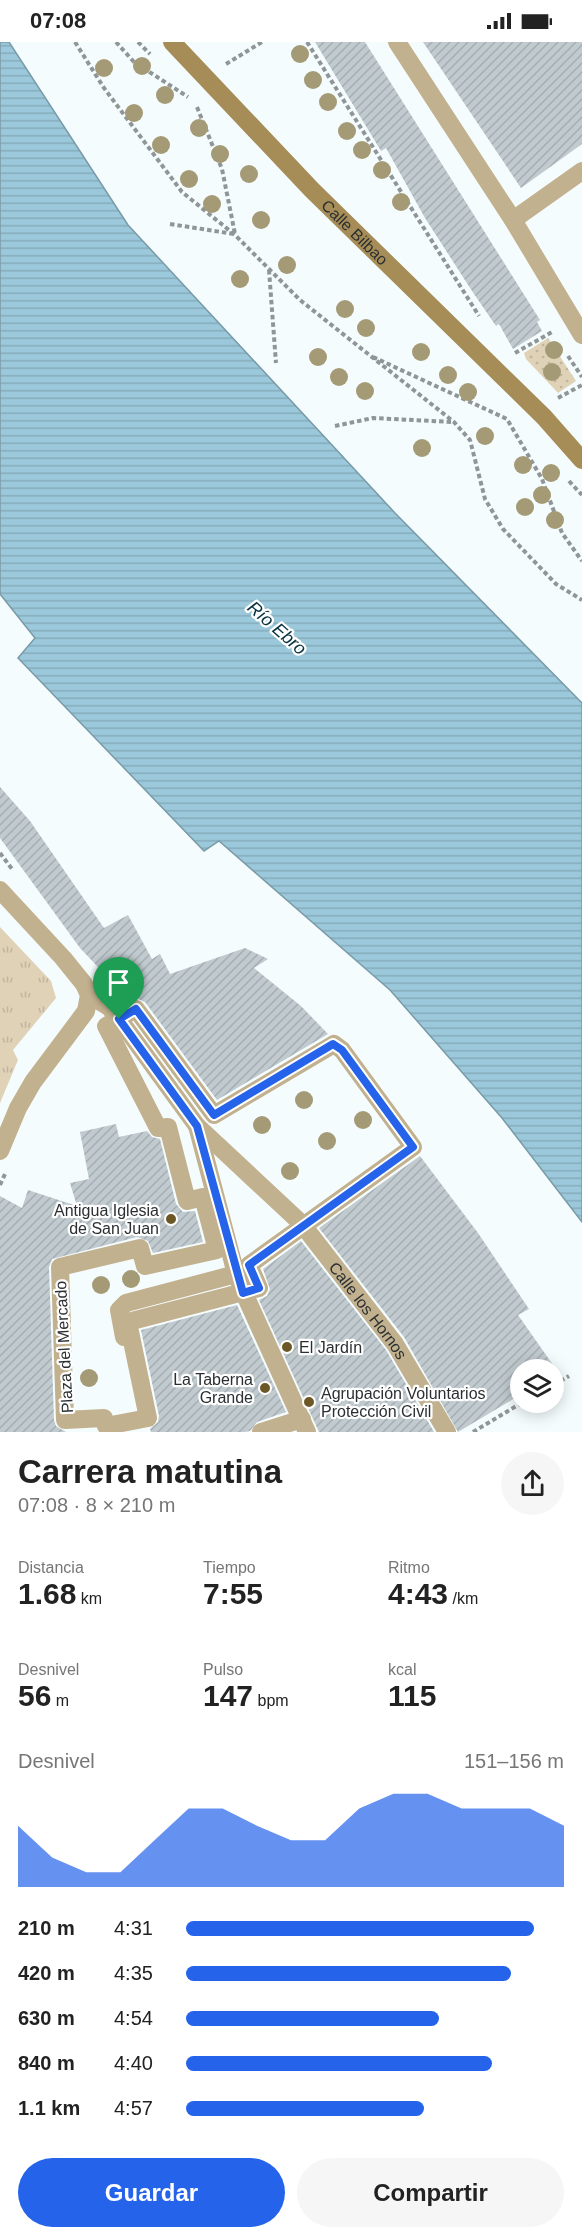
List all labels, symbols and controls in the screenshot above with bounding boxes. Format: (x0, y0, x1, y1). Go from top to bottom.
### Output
text: 07:08 (30, 8, 86, 33)
street label: Calle Bilbao (319, 196, 392, 268)
water label: Río Ebro (244, 597, 310, 659)
pin (93, 957, 144, 1019)
icon: arrive (102, 966, 135, 999)
place label: Antigua Iglesia de San Juan (54, 1202, 159, 1237)
marker: Antigua Iglesia de San Juan (164, 1212, 178, 1226)
street label: Calle los Hornos (326, 1259, 410, 1362)
street label: Plaza del Mercado (52, 1280, 76, 1414)
place label: El Jardín (299, 1339, 362, 1356)
marker: El Jardín (280, 1340, 294, 1354)
map controls (510, 1359, 564, 1413)
button: layers (510, 1359, 564, 1413)
place label: La Taberna Grande (173, 1371, 253, 1406)
marker: La Taberna Grande (258, 1381, 272, 1395)
place label: Agrupación Voluntarios Protección Civil (321, 1385, 486, 1420)
marker: Agrupación Voluntarios Protección Civil (302, 1395, 316, 1409)
button: share (501, 1452, 564, 1515)
text: Carrera matutina (18, 1453, 282, 1490)
text: 07:08 · 8 × 210 m (18, 1494, 175, 1516)
text: Distancia (18, 1559, 84, 1576)
text: Tiempo (203, 1559, 256, 1576)
text: Ritmo (388, 1559, 430, 1576)
text: 1.68 (18, 1577, 76, 1610)
text: 7:55 (203, 1577, 263, 1610)
text: 4:43 (388, 1577, 448, 1610)
text: km (76, 1590, 102, 1607)
text: /km (448, 1590, 478, 1607)
text: Desnivel (18, 1661, 79, 1678)
text: Pulso (203, 1661, 243, 1678)
text: kcal (388, 1661, 416, 1678)
text: 56 (18, 1679, 51, 1712)
text: 147 (203, 1679, 253, 1712)
text: 115 (388, 1679, 436, 1712)
text: m (51, 1692, 69, 1709)
text: bpm (253, 1692, 289, 1709)
text: Desnivel (18, 1750, 95, 1772)
text: 151–156 m (464, 1750, 564, 1772)
text: 210 m (18, 1917, 75, 1939)
text: 4:31 (114, 1917, 153, 1939)
text: 420 m (18, 1962, 75, 1984)
text: 4:35 (114, 1962, 153, 1984)
text: 630 m (18, 2007, 75, 2029)
text: 4:54 (114, 2007, 153, 2029)
text: 840 m (18, 2052, 75, 2074)
text: 4:40 (114, 2052, 153, 2074)
text: 1.1 km (18, 2097, 80, 2119)
text: 4:57 (114, 2097, 153, 2119)
button: Guardar (18, 2158, 285, 2227)
button: Compartir (297, 2158, 564, 2227)

